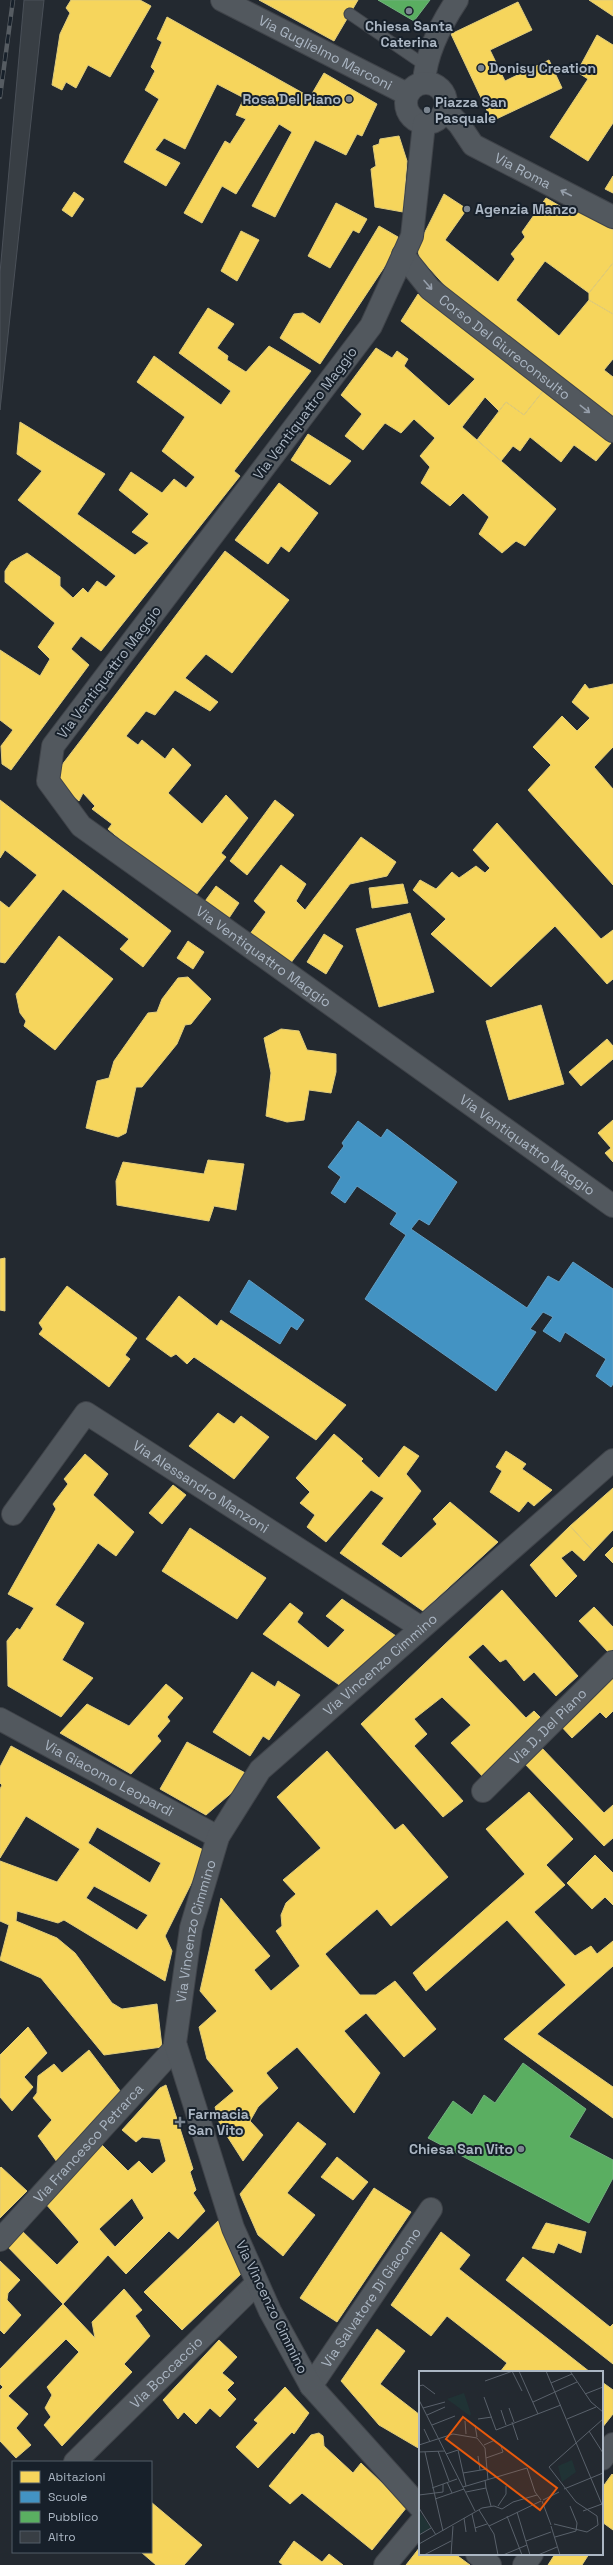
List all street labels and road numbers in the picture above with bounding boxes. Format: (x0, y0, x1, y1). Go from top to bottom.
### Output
street label: Via Guglielmo Marconi (255, 11, 395, 94)
street label: Via Roma (491, 149, 554, 193)
street label: Corso Del Giureconsulto (435, 290, 574, 404)
street label: Via Ventiquattro Maggio (249, 343, 361, 483)
street label: Via Ventiquattro Maggio (53, 602, 165, 742)
street label: Via Ventiquattro Maggio (192, 902, 335, 1011)
street label: Via Ventiquattro Maggio (456, 1090, 599, 1199)
street label: Via Alessandro Manzoni (129, 1436, 272, 1537)
street label: Via Vincenzo Cimmino (319, 1610, 441, 1720)
street label: Via D. Del Piano (506, 1684, 591, 1768)
street label: Via Giacomo Leopardi (41, 1736, 177, 1820)
street label: Via Vincenzo Cimmino (172, 1858, 220, 2004)
street label: Via Francesco Petrarca (29, 2080, 147, 2207)
street label: Via Salvatore Di Giacomo (317, 2224, 425, 2371)
street label: Via Vincenzo Cimmino (232, 2237, 312, 2377)
street label: Via Boccaccio (126, 2332, 206, 2412)

